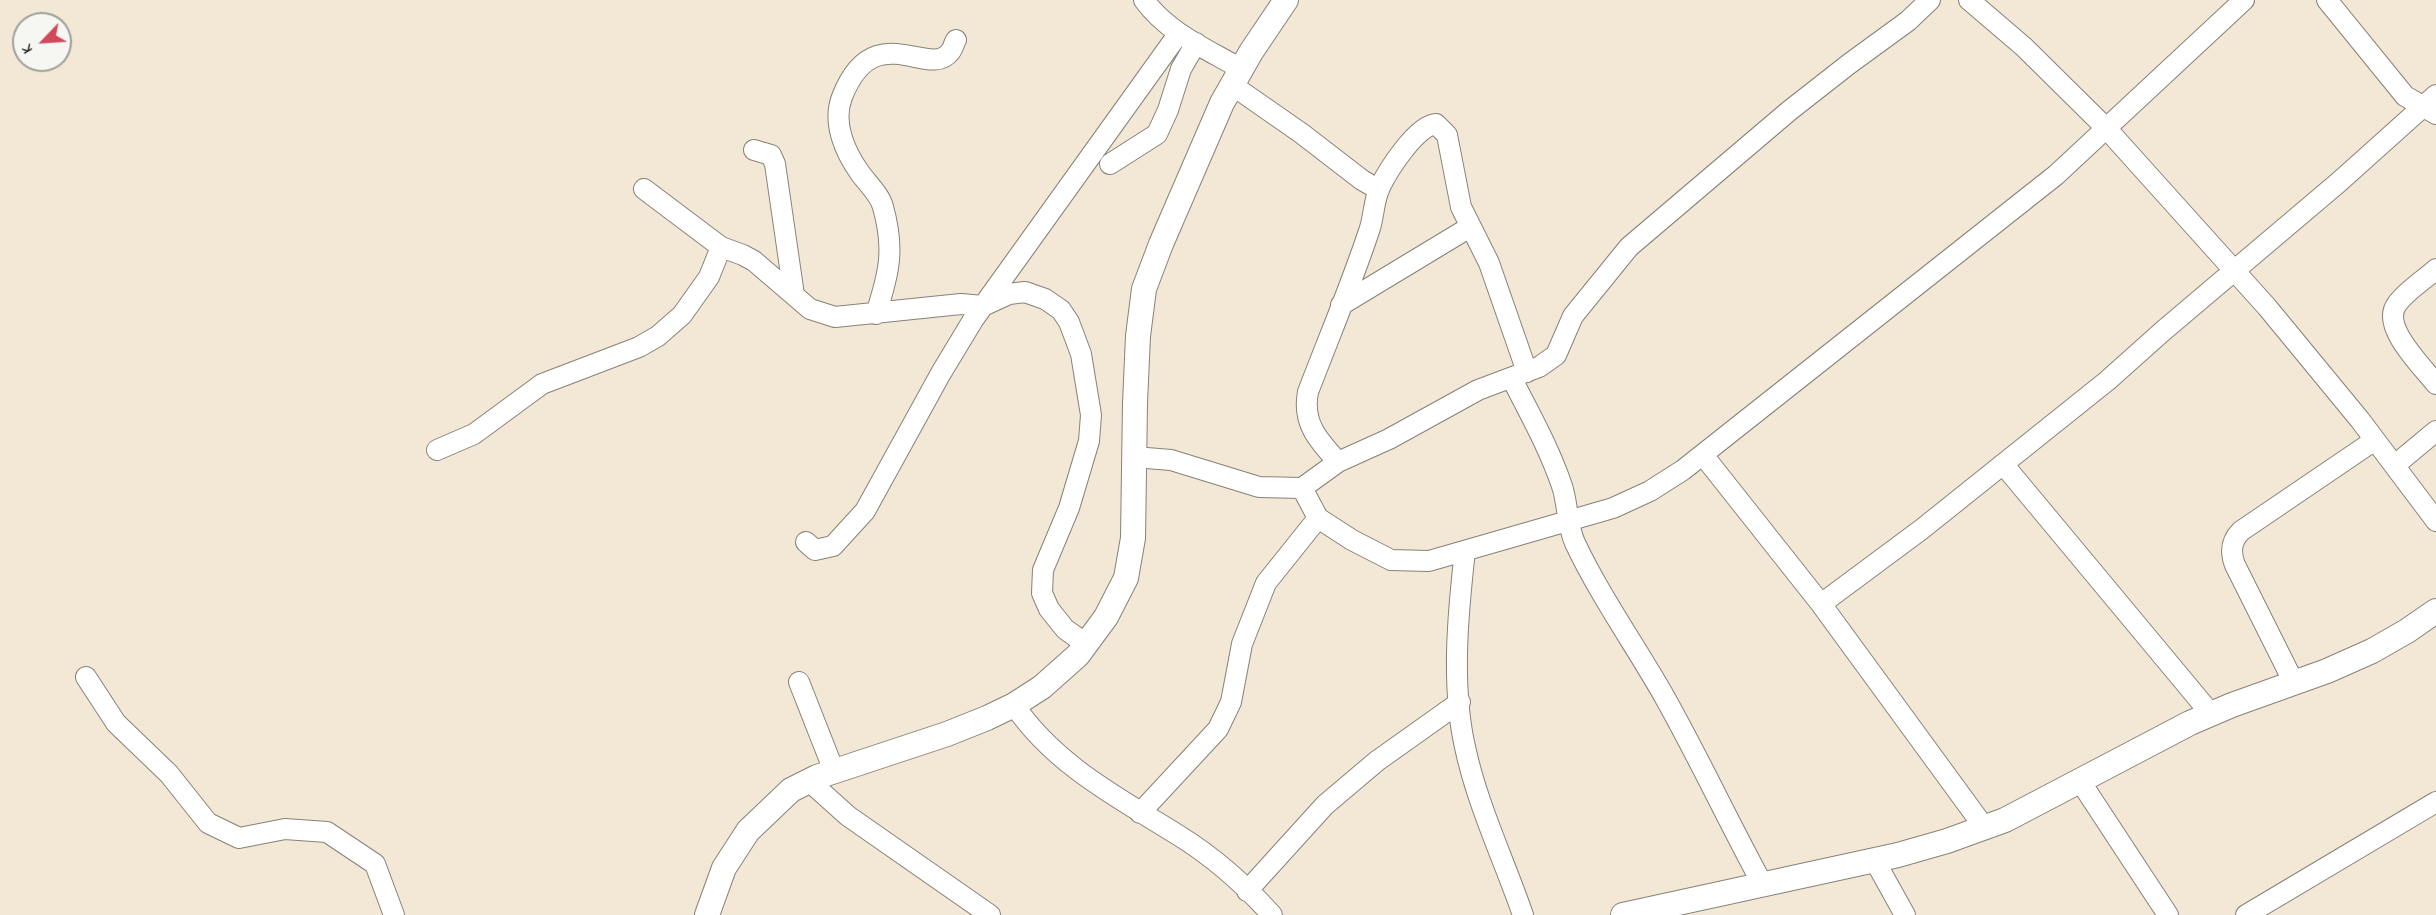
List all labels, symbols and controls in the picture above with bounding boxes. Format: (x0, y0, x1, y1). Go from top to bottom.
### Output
north arrow (12, 12, 72, 72)
text: K (15, 40, 40, 57)

